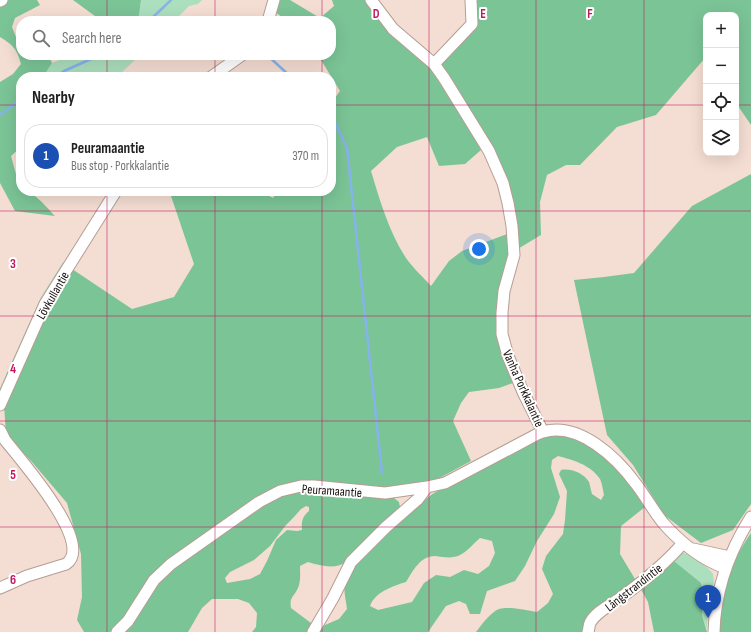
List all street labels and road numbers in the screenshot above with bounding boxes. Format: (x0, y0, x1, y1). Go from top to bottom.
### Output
street label: Lövkullantie (33, 269, 73, 322)
street label: Vanha Porkkalantie (499, 347, 547, 430)
street label: Peuramaantie (301, 481, 363, 501)
street label: Långstrandintie (602, 560, 665, 615)

